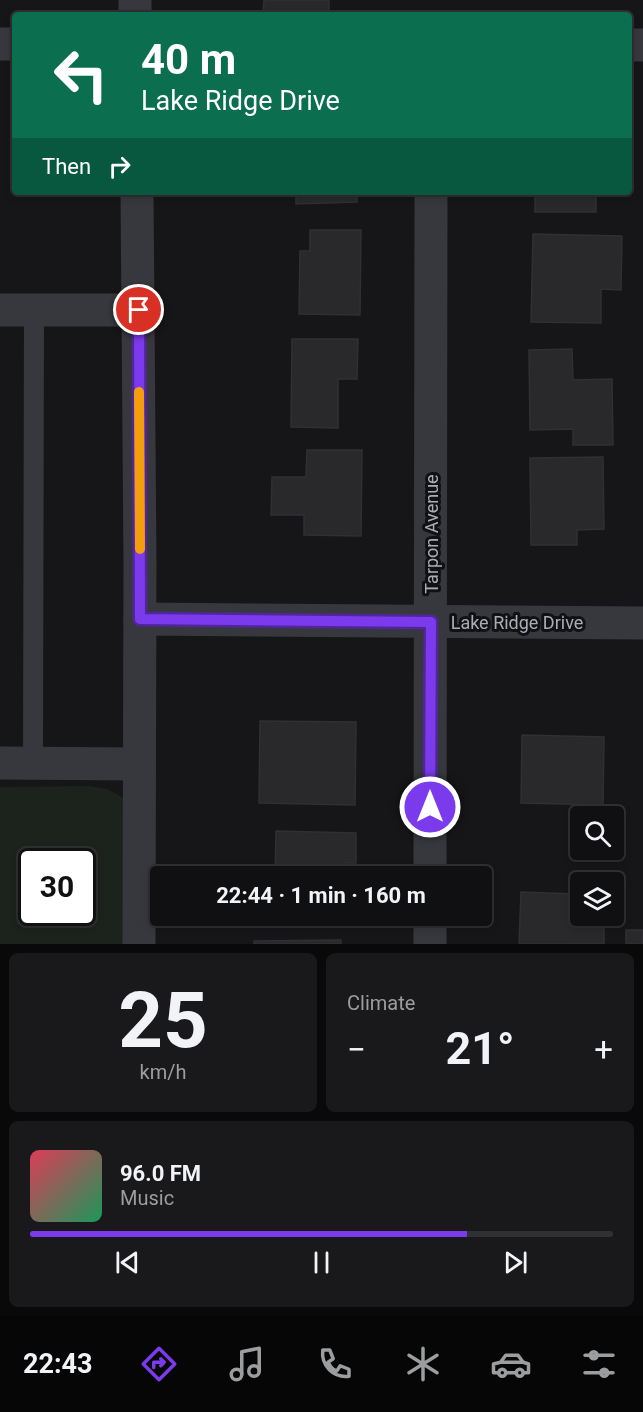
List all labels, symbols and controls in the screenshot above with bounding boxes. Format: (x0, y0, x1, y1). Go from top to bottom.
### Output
text: 40 m (141, 35, 236, 84)
icon: left (42, 36, 120, 114)
text: Lake Ridge Drive (141, 85, 340, 117)
icon: right (103, 150, 136, 183)
text: Then (42, 154, 91, 179)
pin (113, 284, 164, 335)
icon: arrive (122, 293, 155, 326)
street label: Tarpon Avenue (421, 474, 442, 594)
street label: Lake Ridge Drive (451, 612, 583, 633)
position arrow (398, 775, 462, 839)
map controls (570, 806, 624, 926)
button: search (570, 806, 624, 860)
speed limit sign: 30 (18, 848, 96, 926)
button: layers (570, 872, 624, 926)
text: 22:44 · 1 min · 160 m (216, 883, 426, 908)
text: 25 (118, 975, 208, 1066)
text: Climate (347, 991, 415, 1015)
text: 21° (445, 1022, 515, 1075)
text: − (347, 1030, 366, 1069)
text: + (594, 1030, 613, 1069)
text: km/h (140, 1060, 186, 1084)
text: 96.0 FM (120, 1161, 201, 1186)
text: Music (120, 1186, 174, 1210)
icon: previous (111, 1246, 144, 1279)
icon: pause (305, 1246, 338, 1279)
icon: next (499, 1246, 532, 1279)
icon: directions (138, 1343, 180, 1385)
icon: music (226, 1343, 268, 1385)
icon: phone (314, 1343, 356, 1385)
icon: climate (402, 1343, 444, 1385)
icon: car (490, 1343, 532, 1385)
icon: filters (578, 1343, 620, 1385)
text: 22:43 (23, 1348, 93, 1380)

